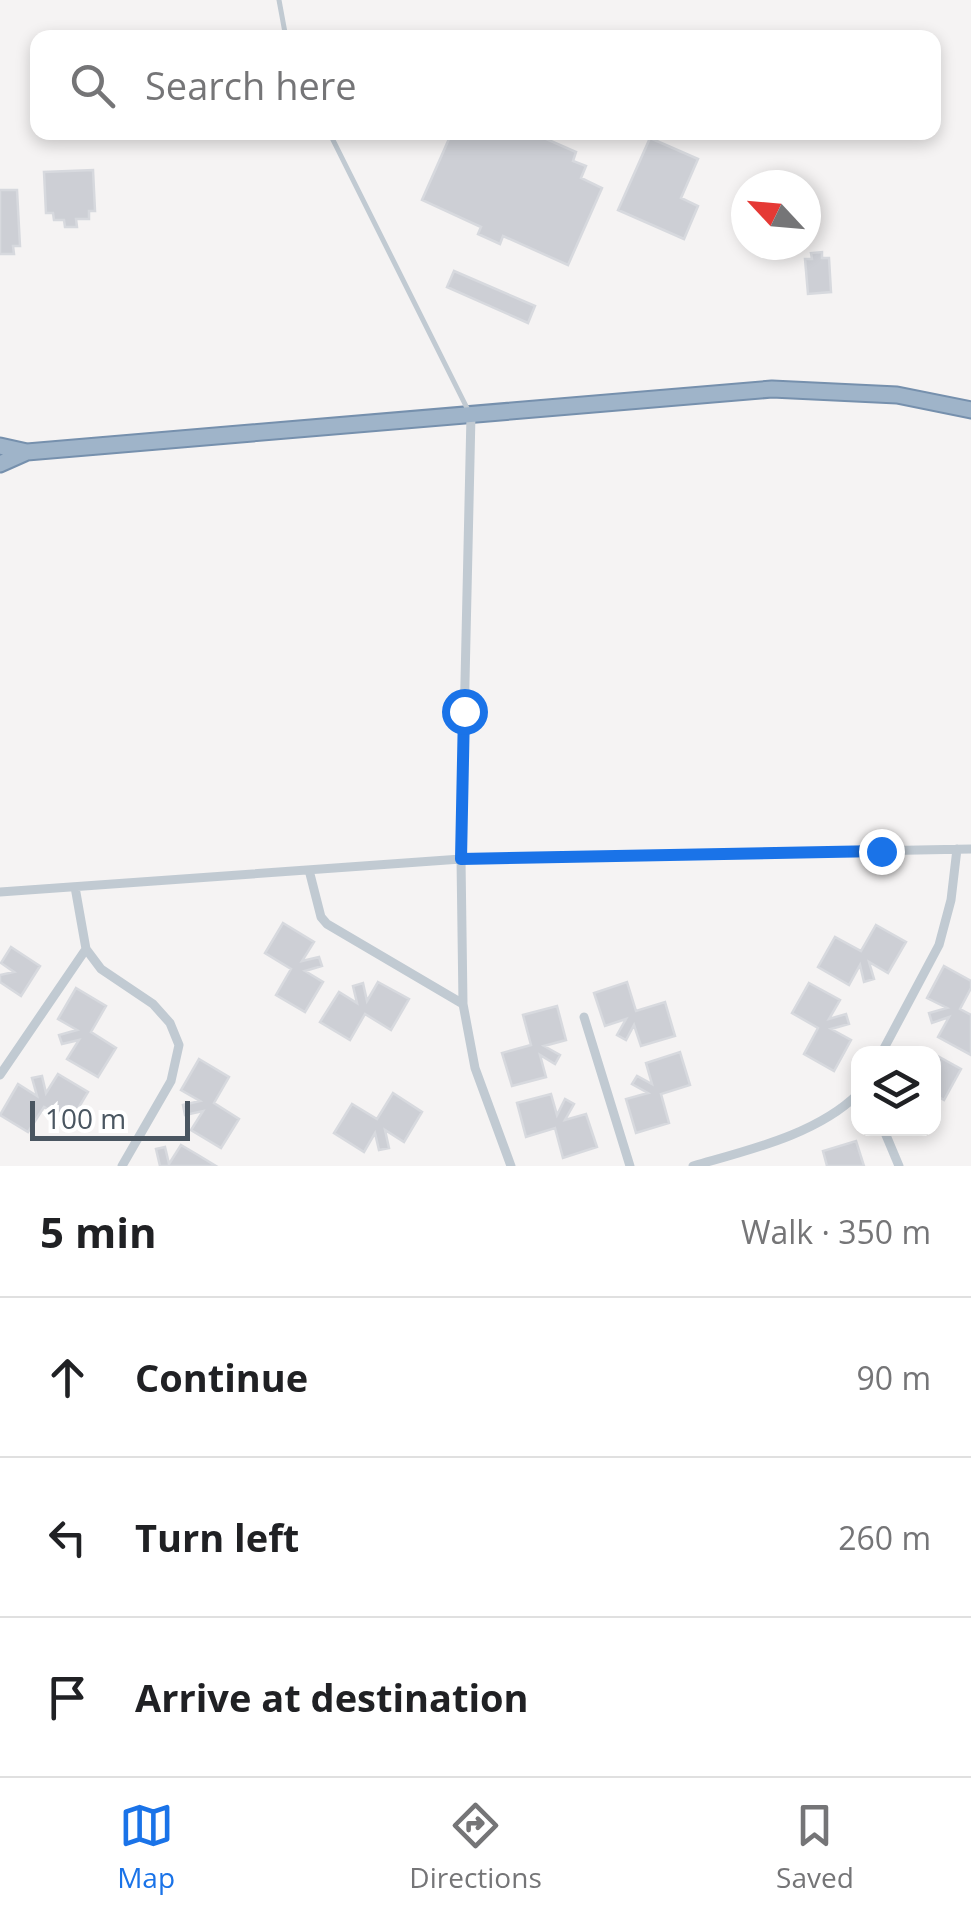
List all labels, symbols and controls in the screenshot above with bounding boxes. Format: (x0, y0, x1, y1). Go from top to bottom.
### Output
search box (30, 30, 941, 140)
icon: search (65, 58, 120, 113)
text: Search here (145, 59, 357, 111)
north arrow (731, 170, 821, 260)
route start (442, 689, 488, 735)
route end (859, 829, 905, 875)
map controls (851, 1046, 941, 1136)
button: layers (851, 1046, 941, 1136)
scale bar (30, 1096, 190, 1140)
text: 100 m (45, 1099, 126, 1137)
text: 5 min (40, 1203, 157, 1260)
text: Walk · 350 m (741, 1210, 931, 1253)
icon: ahead (40, 1350, 95, 1405)
text: Continue (135, 1351, 308, 1403)
text: 90 m (856, 1356, 931, 1399)
icon: left (40, 1510, 95, 1565)
text: Turn left (135, 1511, 299, 1563)
text: 260 m (838, 1516, 931, 1559)
icon: arrive (40, 1670, 95, 1725)
text: Arrive at destination (135, 1671, 529, 1723)
tab: Map (117, 1798, 175, 1896)
tab: Directions (409, 1798, 542, 1896)
tab: Saved (776, 1798, 854, 1896)

